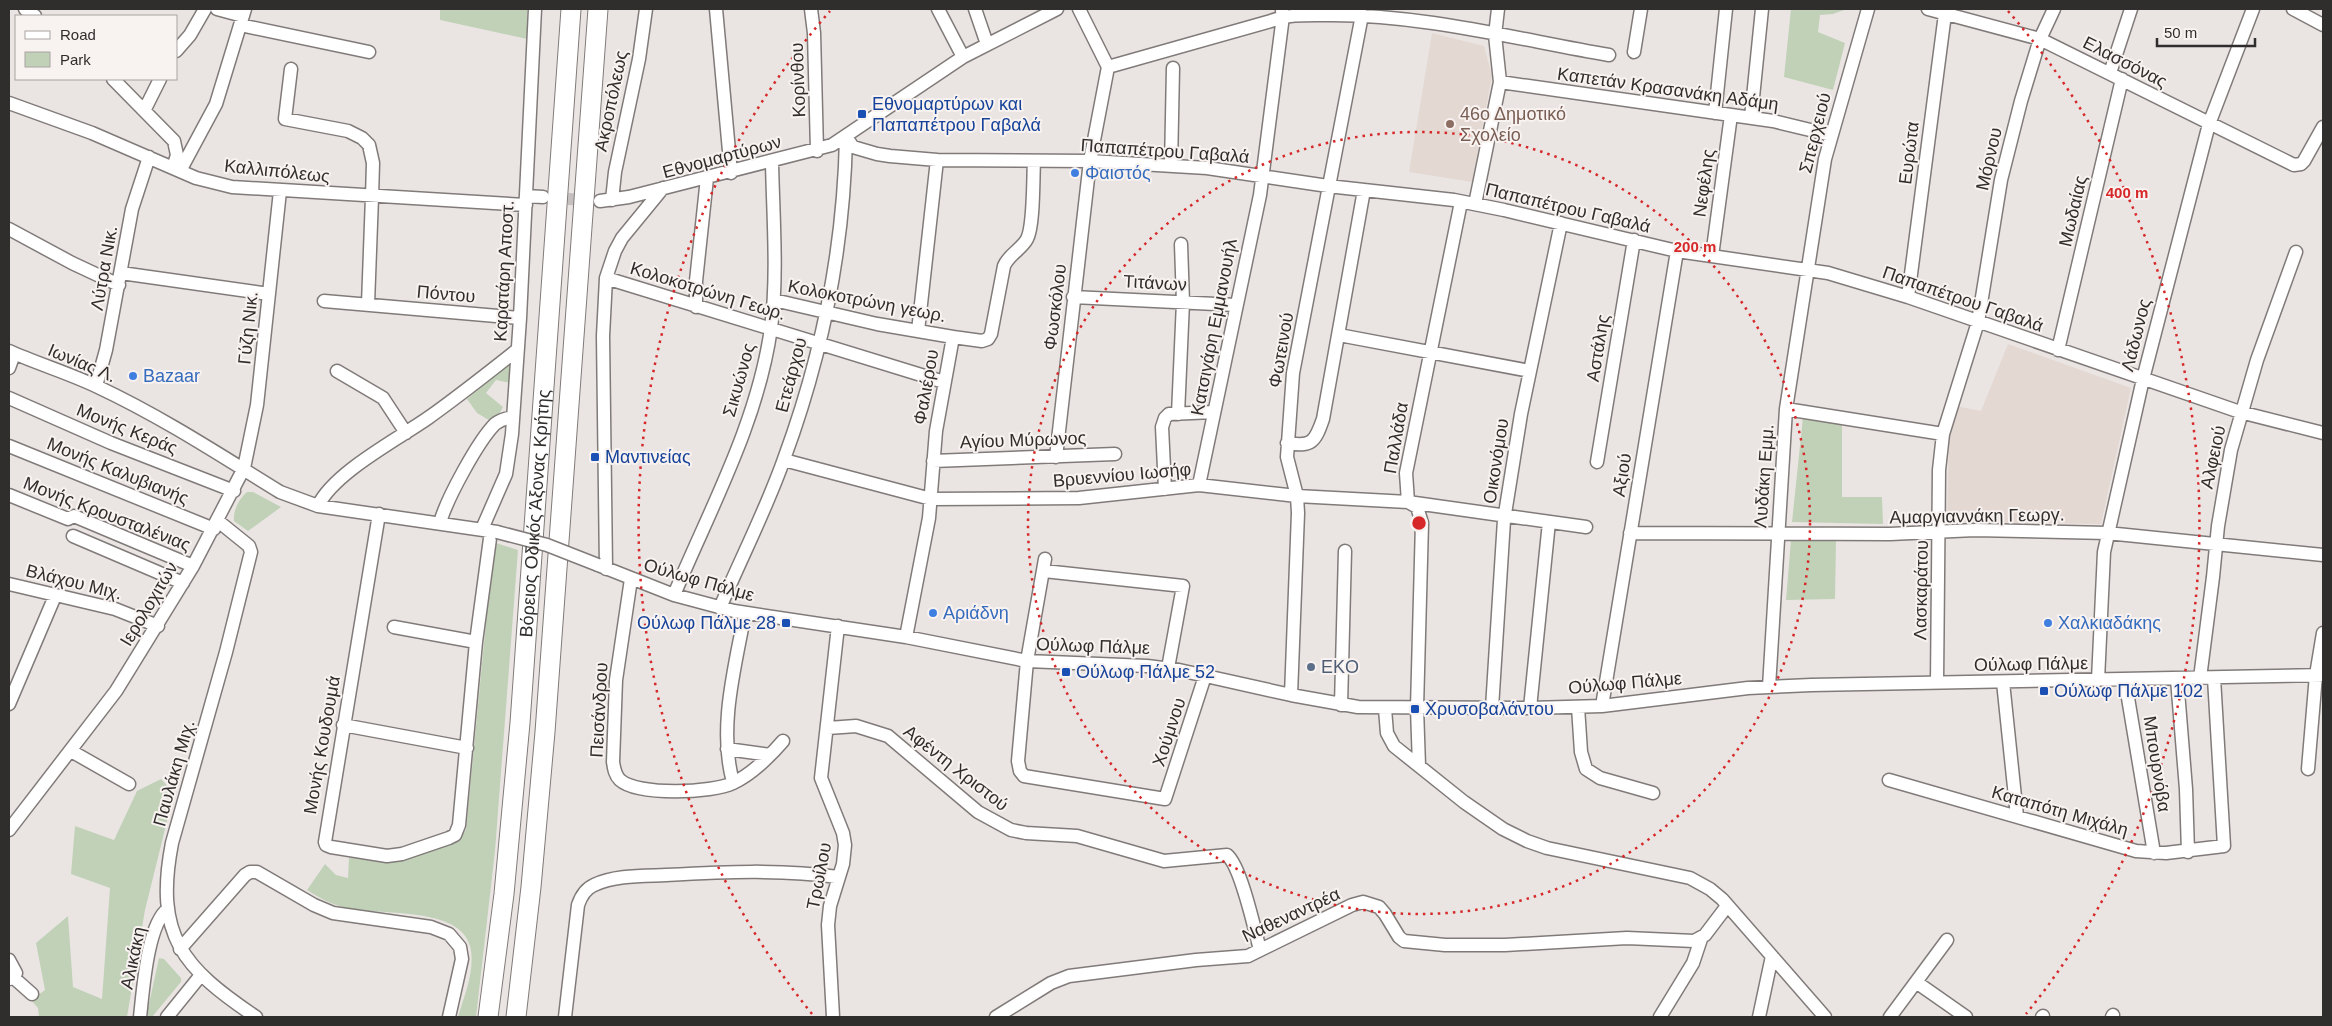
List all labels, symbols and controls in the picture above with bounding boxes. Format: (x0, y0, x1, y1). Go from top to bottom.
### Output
legend (15, 15, 178, 80)
scale bar (2157, 15, 2254, 47)
text: 50 m (2164, 24, 2197, 41)
text: Road (60, 26, 96, 43)
street label: Ελασσόνας (2080, 32, 2171, 92)
street label: Κορίνθου (787, 42, 809, 118)
street label: Ακροπόλεως (591, 48, 632, 153)
text: Park (60, 51, 91, 68)
street label: Καπετάν Κρασανάκη Αδάμη (1556, 64, 1780, 114)
street label: Σπερχειού (1795, 91, 1835, 175)
place label: Εθνομαρτύρων και Παπαπέτρου Γαβαλά (872, 94, 1041, 135)
place label: 46ο Δημοτικό Σχολείο (1460, 104, 1566, 145)
marker: Εθνομαρτύρων και Παπαπέτρου Γαβαλά (856, 108, 868, 120)
marker: 46ο Δημοτικό Σχολείο (1444, 118, 1456, 130)
street label: Ευρώτα (1895, 120, 1923, 186)
street label: Μόρνου (1972, 126, 2006, 192)
street label: Εθνομαρτύρων (660, 132, 784, 182)
street label: Παπαπέτρου Γαβαλά (1080, 135, 1250, 167)
street label: Νεφέλης (1689, 147, 1719, 218)
street label: Καλλιπόλεως (223, 156, 331, 187)
place label: Φαιστός (1085, 163, 1151, 183)
marker: Φαιστός (1069, 167, 1081, 179)
street label: Μωδαίας (2055, 173, 2091, 249)
street label: Παπαπέτρου Γαβαλά (1483, 179, 1653, 237)
text: 400 m (2106, 184, 2148, 201)
street label: Καρατάρη Αποστ. (490, 200, 518, 342)
street label: Λύτρα Νικ. (87, 224, 121, 312)
street label: Κατσιγάρη Εμμανουήλ (1187, 237, 1241, 417)
text: 200 m (1674, 238, 1716, 255)
street label: Κολοκοτρώνη Γεωρ. (628, 258, 788, 324)
street label: Παπαπέτρου Γαβαλά (1880, 262, 2046, 336)
street label: Φωσκόλου (1040, 263, 1070, 351)
street label: Τιτάνων (1123, 271, 1187, 295)
street label: Κολοκοτρώνη γεωρ. (786, 276, 948, 326)
street label: Πόντου (416, 281, 476, 307)
street label: Γύζη Νικ. (234, 290, 262, 366)
street label: Λάδωνος (2117, 296, 2155, 373)
street label: Φωτεινού (1265, 311, 1297, 389)
street label: Αστάλης (1583, 313, 1613, 383)
street label: Ετεάρχου (771, 335, 811, 415)
street label: Ιωνίας Λ. (45, 340, 119, 386)
street label: Σικυώνος (719, 341, 759, 419)
street label: Φαλιέρου (910, 348, 942, 426)
place label: Bazaar (143, 366, 200, 386)
marker: Bazaar (127, 370, 139, 382)
street label: Βόρειος Οδικός Άξονας Κρήτης (516, 388, 554, 638)
street label: Μονής Κεράς (74, 400, 181, 458)
street label: Παλλάδα (1380, 401, 1412, 475)
street label: Οικονόμου (1479, 417, 1513, 505)
street label: Λυδάκη Εμμ. (1750, 423, 1778, 529)
street label: Αλφειού (2197, 424, 2229, 490)
street label: Αγίου Μύρωνος (960, 428, 1087, 452)
street label: Μονής Καλυβιανής (44, 433, 192, 509)
place label: Μαντινείας (605, 447, 691, 467)
marker: Μαντινείας (589, 451, 601, 463)
street label: Αξιού (1609, 452, 1635, 498)
street label: Βρυεννίου Ιωσήφ (1052, 459, 1192, 491)
street label: Μονής Κρουσταλένιας (21, 473, 194, 555)
street label: Αμαργιαννάκη Γεωργ. (1889, 504, 2065, 528)
centre of rings (1410, 514, 1428, 532)
street label: Λασκαράτου (1910, 540, 1932, 640)
street label: Ούλωφ Πάλμε (641, 555, 757, 605)
street label: Ιερολοχιτών (116, 558, 182, 650)
street label: Βλάχου Μιχ. (24, 560, 124, 604)
place label: Αριάδνη (943, 603, 1009, 623)
marker: Αριάδνη (927, 607, 939, 619)
place label: Ούλωφ Πάλμε 28 (637, 613, 776, 633)
place label: Χαλκιαδάκης (2058, 613, 2161, 633)
marker: Ούλωφ Πάλμε 28 (780, 617, 792, 629)
marker: Χαλκιαδάκης (2042, 617, 2054, 629)
street label: Ούλωφ Πάλμε (1036, 634, 1150, 658)
street label: Ούλωφ Πάλμε (1974, 653, 2088, 675)
place label: EKO (1321, 657, 1359, 677)
marker: EKO (1305, 661, 1317, 673)
street label: Πεισάνδρου (587, 662, 611, 758)
place label: Ούλωφ Πάλμε 52 (1076, 662, 1215, 682)
marker: Ούλωφ Πάλμε 52 (1060, 666, 1072, 678)
street label: Ούλωφ Πάλμε (1567, 668, 1683, 698)
street label: Μονής Κουδουμά (300, 674, 344, 816)
place label: Ούλωφ Πάλμε 102 (2054, 681, 2203, 701)
marker: Ούλωφ Πάλμε 102 (2038, 685, 2050, 697)
street label: Χούμνου (1149, 695, 1189, 769)
place label: Χρυσοβαλάντου (1425, 699, 1554, 719)
marker: Χρυσοβαλάντου (1409, 703, 1421, 715)
street label: Μπουρνόβα (2140, 715, 2174, 813)
street label: Παυλάκη Μιχ. (149, 717, 199, 829)
street label: Αφέντη Χριστού (900, 721, 1012, 815)
street label: Καταπότη Μιχάλη (1989, 782, 2131, 840)
street label: Τρωίλου (803, 841, 835, 911)
street label: Ναθεναντρέα (1239, 884, 1343, 946)
street label: Αλικάκη (117, 925, 149, 991)

